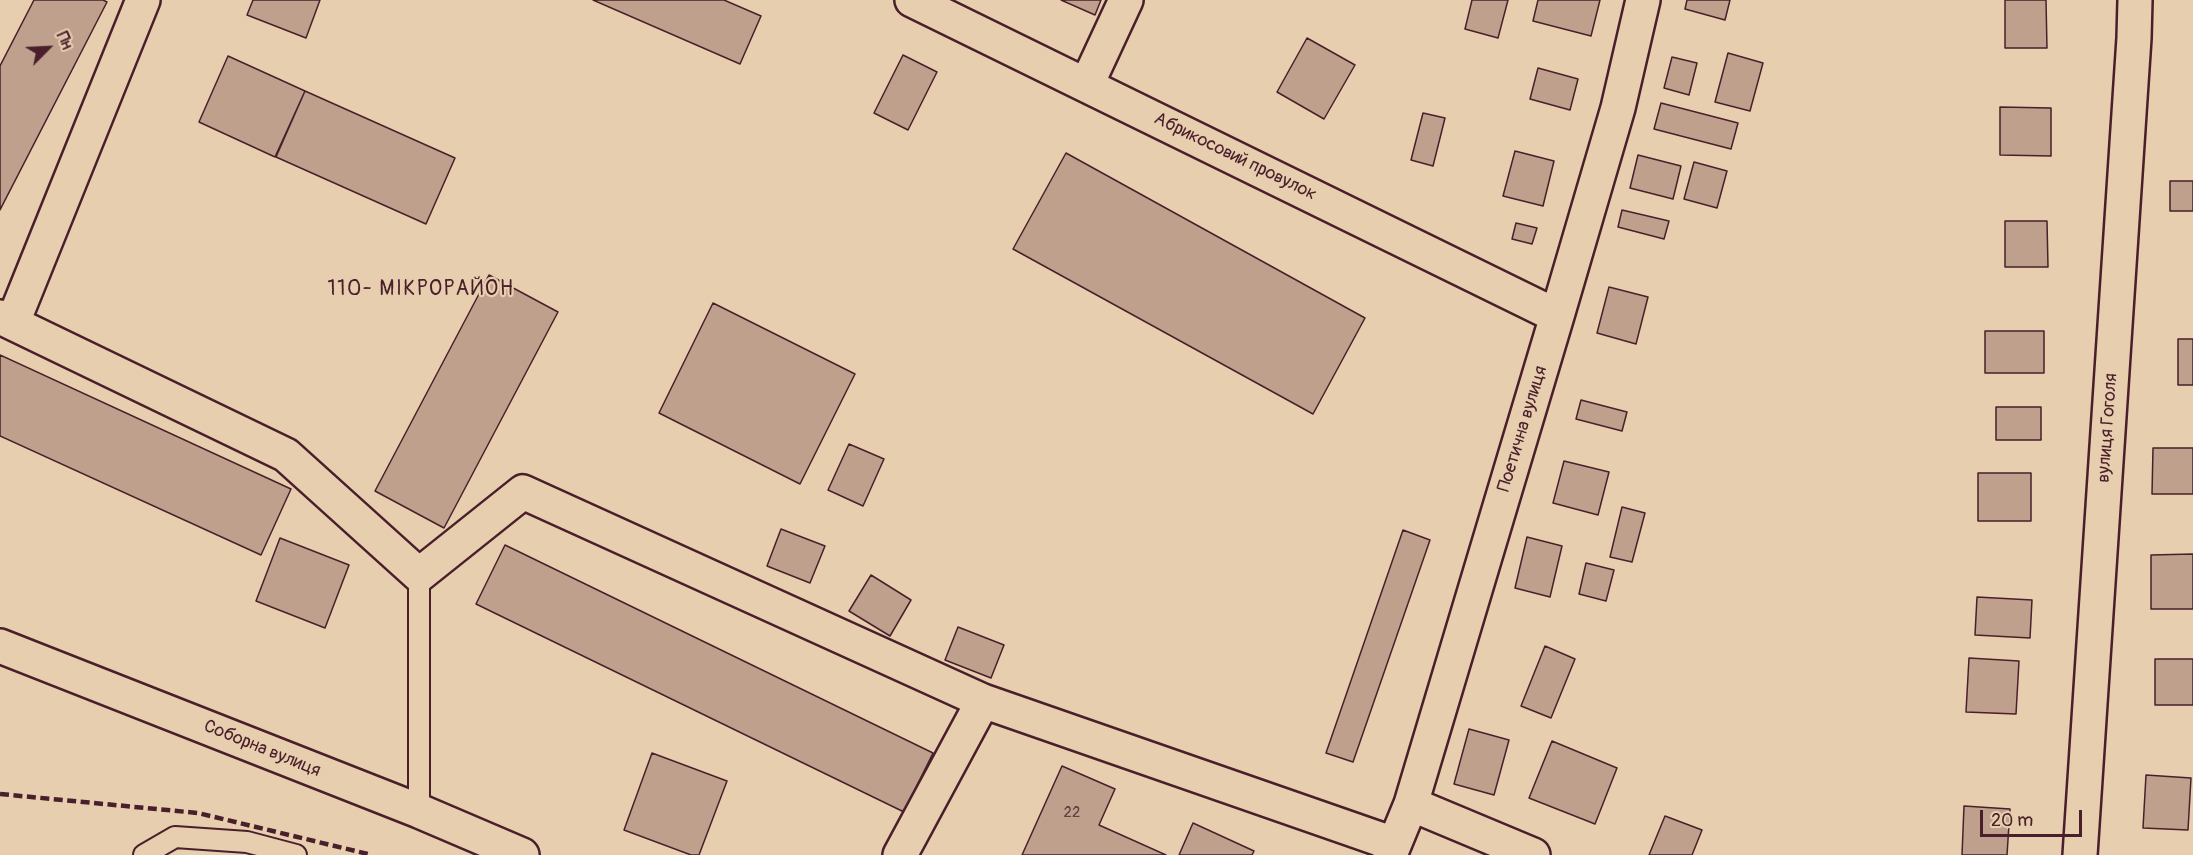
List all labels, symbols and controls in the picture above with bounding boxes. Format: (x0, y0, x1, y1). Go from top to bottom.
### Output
north arrow (18, 18, 78, 78)
text: Пн (52, 29, 77, 53)
street label: Абрикосовий провулок (1150, 108, 1320, 206)
district label: 110- МІКРОРАЙОН (328, 277, 514, 303)
street label: Поетична вулиця (1494, 363, 1552, 495)
street label: вулиця Гоголя (2093, 373, 2123, 483)
street label: Соборна вулиця (200, 716, 324, 782)
scale bar (1983, 798, 2085, 836)
house number: 22 (1064, 804, 1080, 822)
text: 20 m (1991, 809, 2033, 832)

